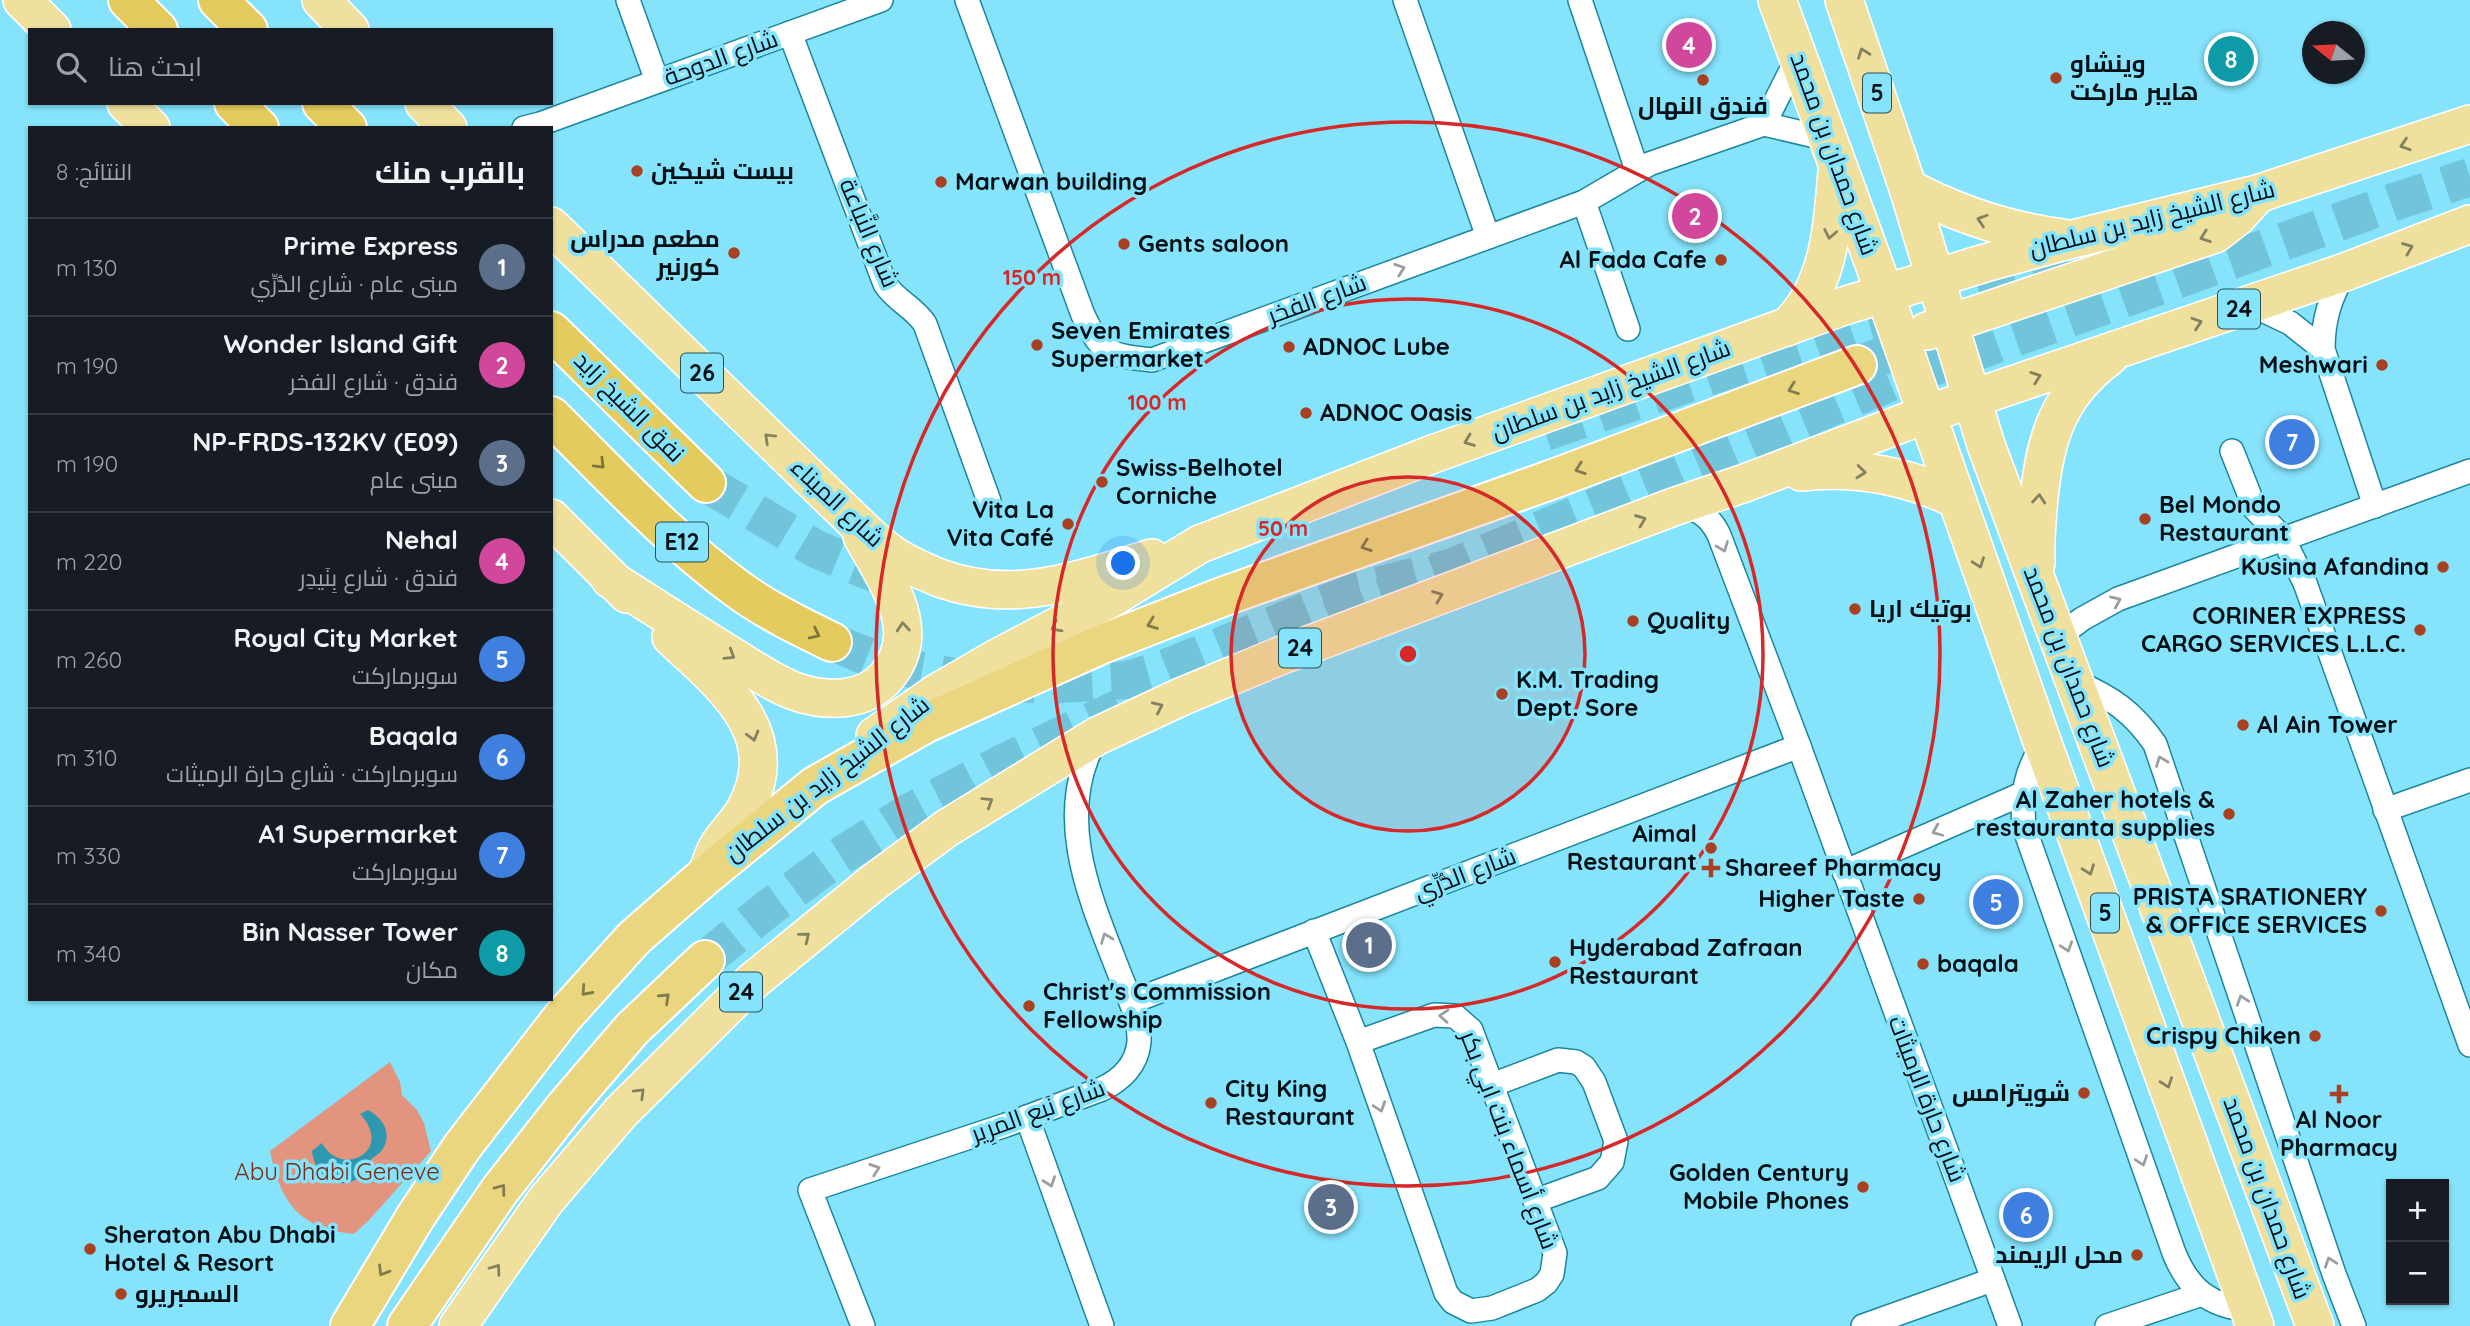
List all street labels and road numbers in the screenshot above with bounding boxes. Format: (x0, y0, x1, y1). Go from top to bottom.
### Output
street label: شارع الدوحة (660, 23, 782, 93)
street label: شارع حمدان بن محمد (1783, 48, 1885, 260)
road number: 5 (1863, 74, 1891, 113)
street label: شارع الشيخ زايد بن سلطان (2026, 173, 2278, 265)
street label: شارع النَّباعة (832, 174, 906, 292)
street label: شارع الفخر (1261, 266, 1371, 332)
road number: 24 (2218, 290, 2260, 328)
street label: شارع الشيخ زايد بن سلطان (1487, 332, 1735, 448)
street label: نفق الشيخ زايد (567, 345, 691, 469)
road number: 26 (681, 354, 723, 392)
street label: شارع الميناء (783, 452, 891, 554)
road number: E12 (656, 522, 708, 562)
street label: شارع حمدان بن محمد (2016, 562, 2122, 772)
road number: 24 (1279, 628, 1321, 668)
street label: شارع الشيخ زايد بن سلطان (718, 689, 936, 869)
street label: شارع الدُّرِّي (1409, 840, 1521, 910)
road number: 5 (2091, 893, 2119, 932)
road number: 24 (720, 973, 762, 1012)
street label: شارع حارة الرميثات (1881, 1011, 1973, 1187)
street label: شارع أسماء بنت ابي بكر (1449, 1024, 1565, 1255)
street label: شارع نَبع المرِير (965, 1072, 1109, 1151)
street label: شارع حمدان بن محمد (2216, 1092, 2318, 1304)

